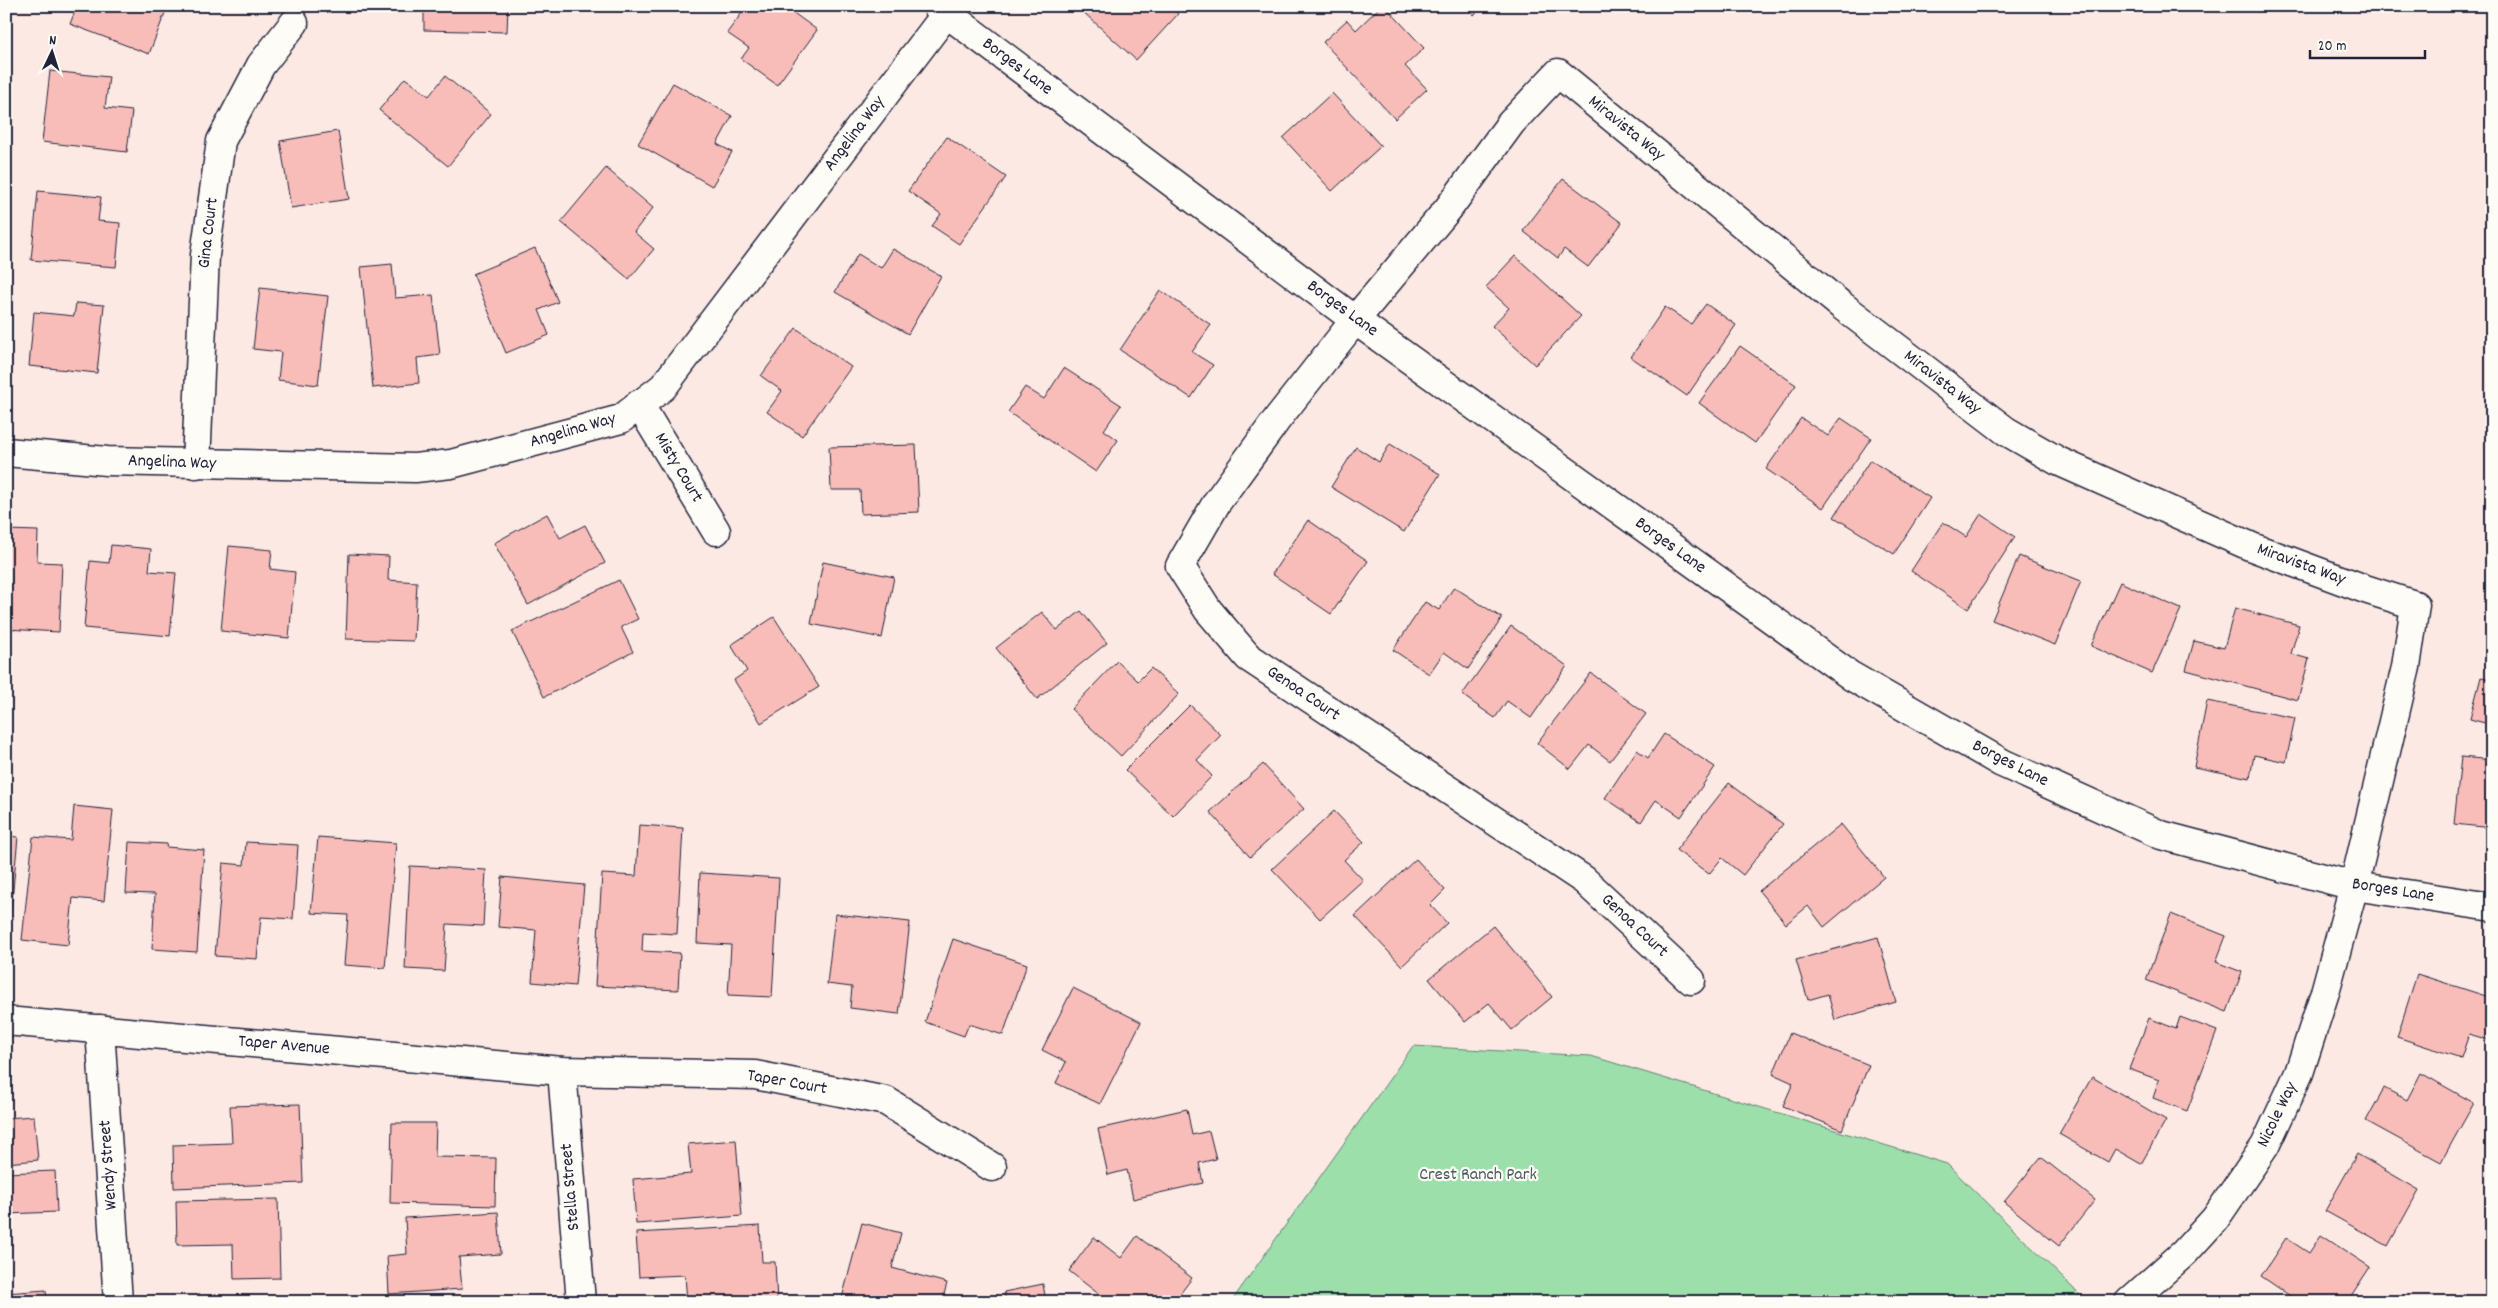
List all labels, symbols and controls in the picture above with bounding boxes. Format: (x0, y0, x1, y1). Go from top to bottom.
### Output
north arrow (28, 28, 78, 78)
scale bar (2310, 28, 2426, 60)
text: N (49, 31, 57, 51)
street label: Borges Lane (976, 32, 1058, 102)
text: 20 m (2318, 36, 2346, 58)
street label: Miravista Way (1582, 90, 1670, 168)
street label: Angelina Way (818, 91, 892, 177)
street label: Gina Court (192, 196, 226, 270)
street label: Borges Lane (1301, 275, 1383, 343)
street label: Miravista Way (1898, 345, 1987, 422)
street label: Angelina Way (527, 407, 620, 455)
street label: Misty Court (647, 428, 709, 508)
street label: Angelina Way (127, 449, 217, 477)
street label: Borges Lane (1629, 512, 1711, 580)
street label: Miravista Way (2253, 537, 2349, 593)
street label: Genoa Court (1261, 660, 1345, 728)
street label: Borges Lane (1967, 734, 2053, 794)
street label: Borges Lane (2350, 872, 2436, 910)
street label: Genoa Court (1595, 888, 1673, 964)
street label: Taper Avenue (237, 1030, 331, 1062)
street label: Taper Court (745, 1064, 829, 1102)
street label: Nicole Way (2251, 1078, 2305, 1152)
street label: Wendy Street (93, 1119, 125, 1211)
street label: Stella Street (555, 1142, 587, 1232)
park label: Crest Ranch Park (1419, 1163, 1537, 1188)

